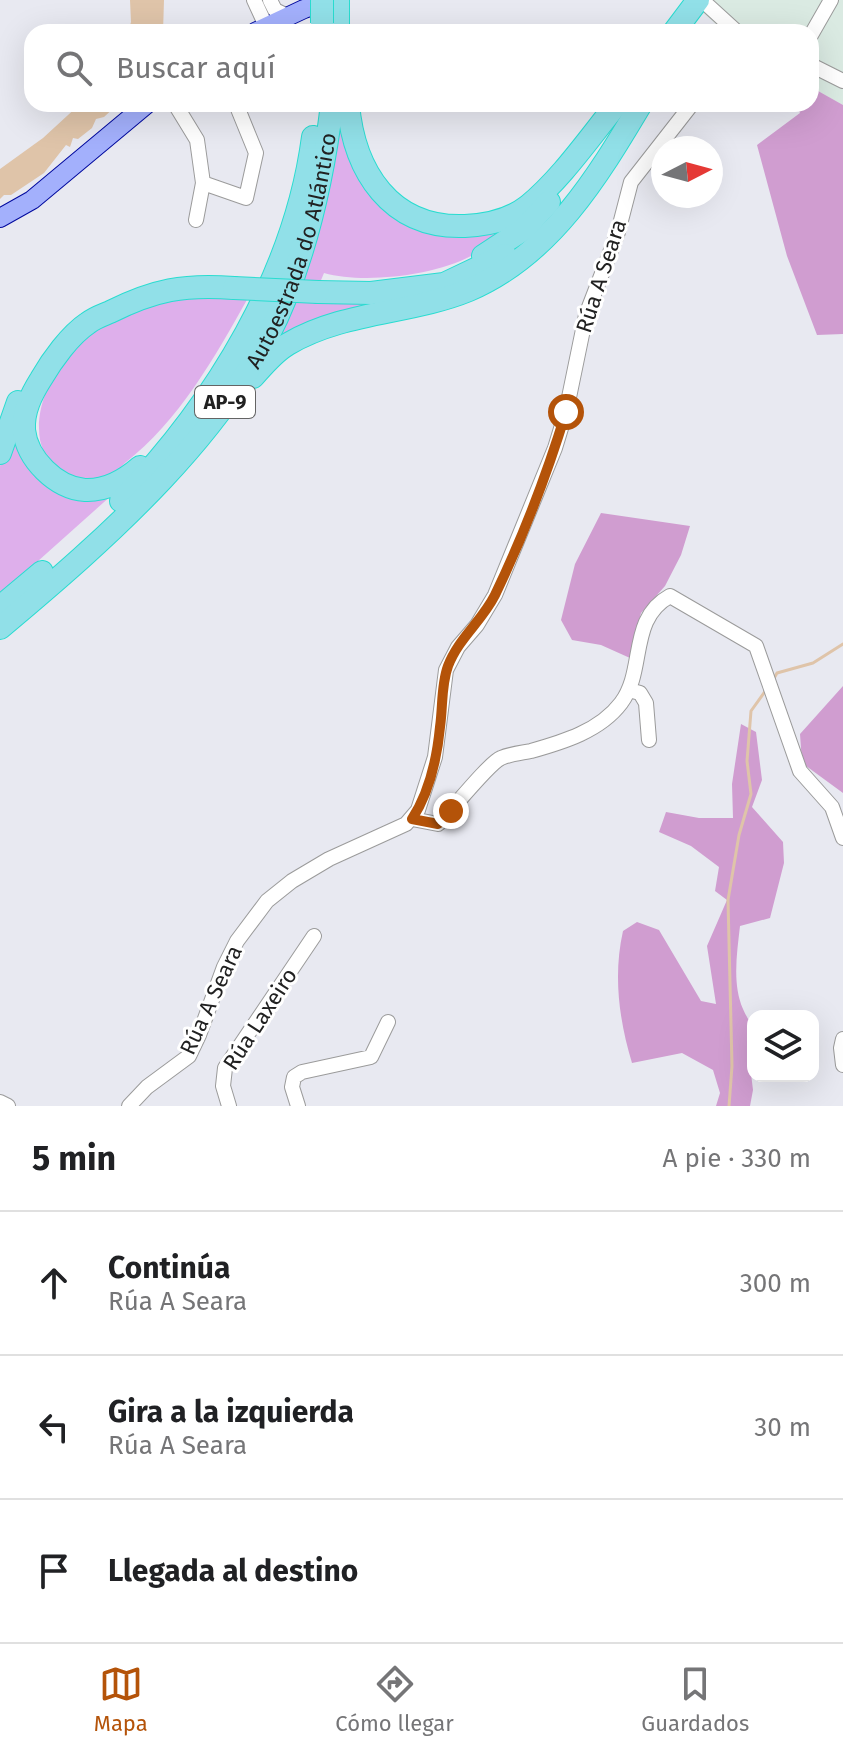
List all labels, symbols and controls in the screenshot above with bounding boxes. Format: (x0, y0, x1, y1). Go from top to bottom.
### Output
search box (24, 24, 819, 112)
icon: search (52, 46, 96, 90)
text: Buscar aquí (116, 50, 276, 86)
street label: Autoestrada do Atlántico (239, 131, 342, 373)
north arrow (651, 136, 723, 208)
street label: Rúa A Seara (570, 216, 632, 336)
road number: AP-9 (195, 386, 255, 418)
route start (548, 394, 584, 430)
route end (433, 793, 469, 829)
street label: Rúa A Seara (174, 941, 248, 1059)
street label: Rúa Laxeiro (217, 963, 303, 1075)
map controls (747, 1010, 819, 1082)
button: layers (747, 1010, 819, 1082)
text: 5 min (32, 1138, 116, 1179)
text: A pie · 330 m (663, 1143, 811, 1174)
text: Continúa (108, 1250, 230, 1286)
icon: ahead (32, 1261, 76, 1305)
text: 300 m (740, 1268, 811, 1299)
text: Rúa A Seara (108, 1286, 247, 1317)
text: Gira a la izquierda (108, 1394, 354, 1430)
icon: left (32, 1405, 76, 1449)
text: 30 m (754, 1412, 811, 1443)
text: Rúa A Seara (108, 1430, 247, 1461)
icon: arrive (32, 1549, 76, 1593)
text: Llegada al destino (108, 1553, 358, 1589)
tab: Mapa (94, 1662, 148, 1737)
tab: Cómo llegar (335, 1662, 454, 1737)
tab: Guardados (641, 1662, 749, 1737)

